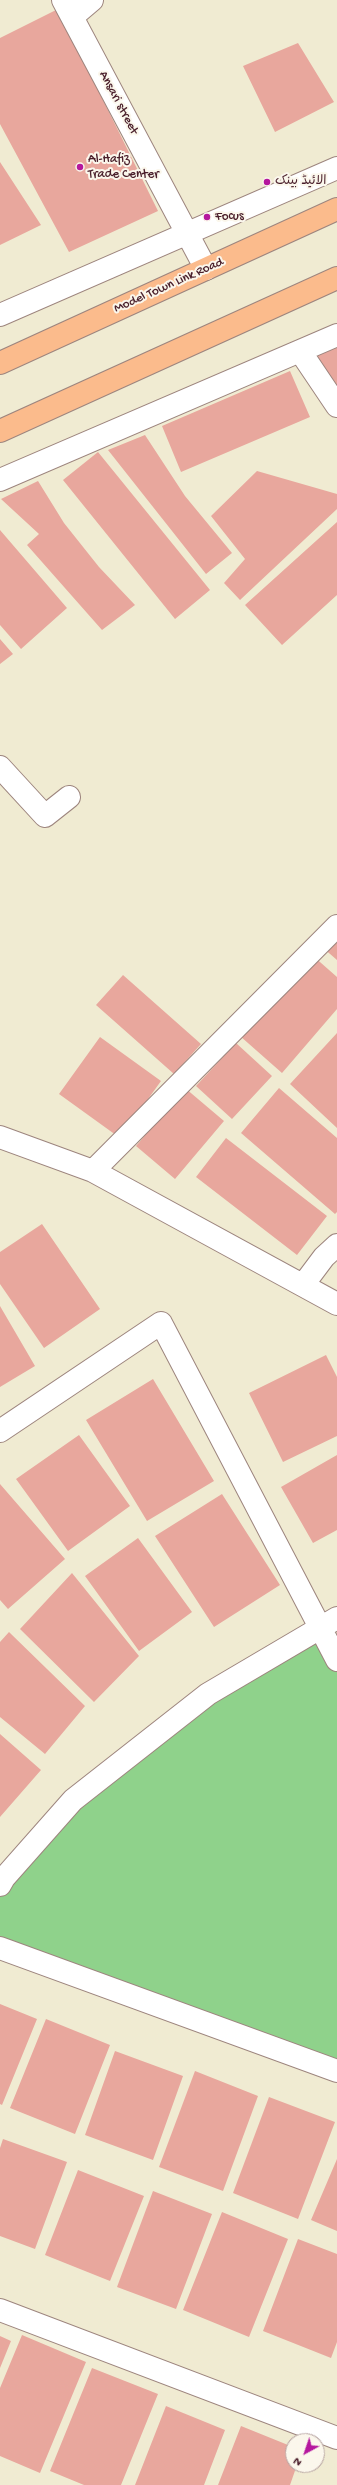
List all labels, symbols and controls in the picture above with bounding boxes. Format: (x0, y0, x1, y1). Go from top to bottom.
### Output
street label: Ansari street (95, 69, 141, 137)
place label: Al-Hafiz Trade Center (88, 152, 159, 183)
marker: Al-Hafiz Trade Center (75, 162, 85, 172)
place label: الائیڈ بینک (275, 174, 326, 190)
marker: الائیڈ بینک (262, 177, 272, 187)
place label: Focus (215, 209, 244, 225)
marker: Focus (202, 212, 212, 222)
street label: Model Town Link Road (112, 255, 226, 317)
north arrow (285, 2433, 325, 2473)
text: N (291, 2455, 305, 2468)

